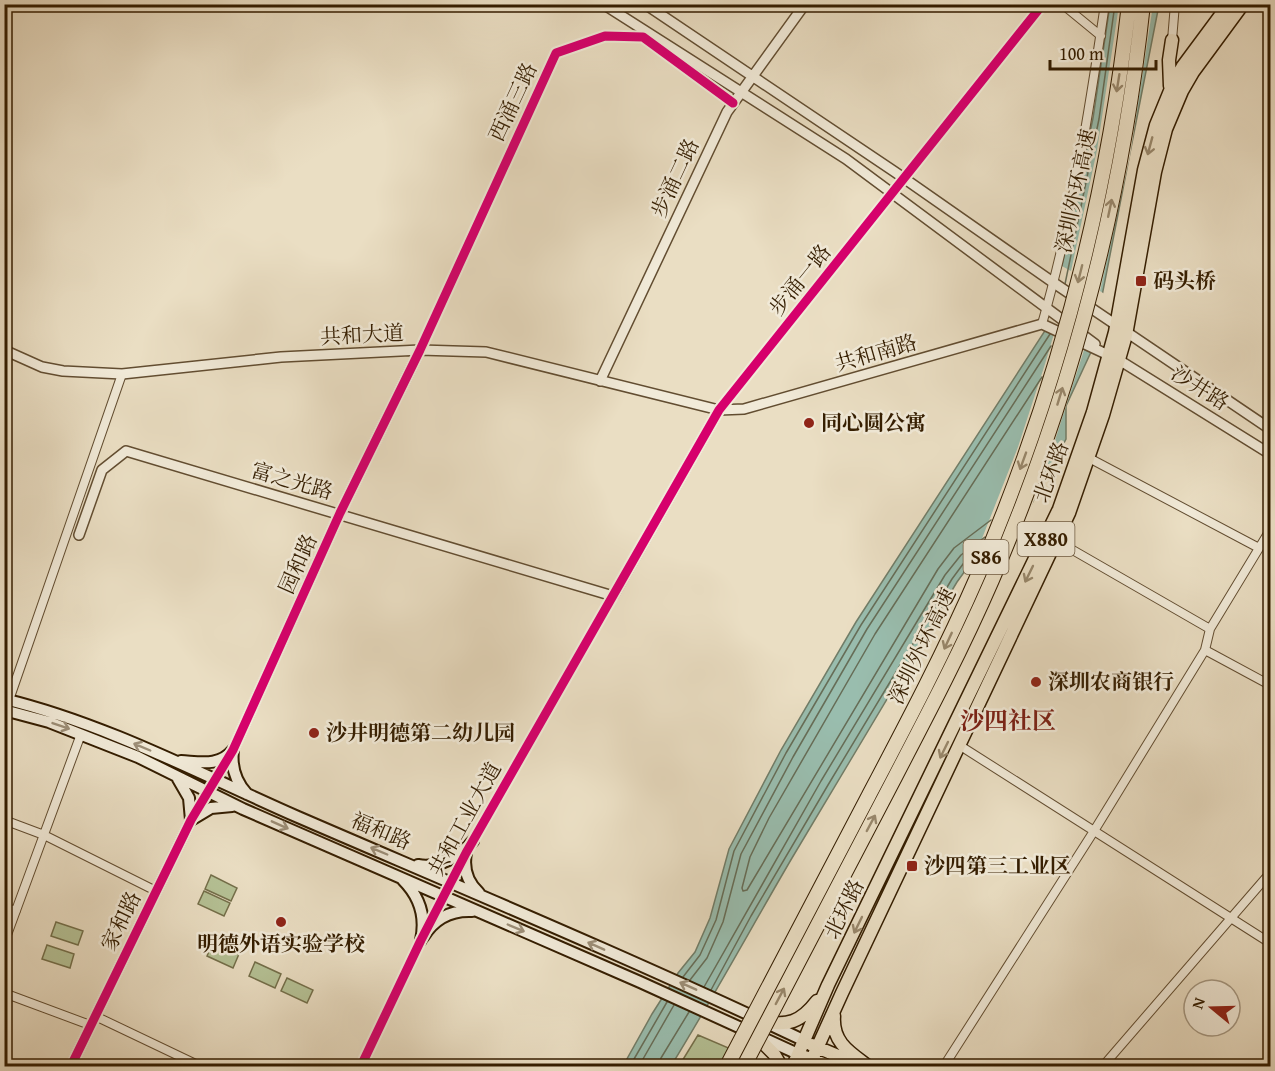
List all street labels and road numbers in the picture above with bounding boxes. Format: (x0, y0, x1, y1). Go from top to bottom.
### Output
street label: 西涌三路 (481, 57, 544, 146)
street label: 深圳外环高速 (1047, 126, 1104, 256)
street label: 步涌二路 (643, 133, 706, 222)
street label: 步涌一路 (761, 237, 838, 322)
street label: 共和大道 (319, 317, 405, 352)
street label: 共和南路 (831, 326, 921, 379)
street label: 沙井路 (1165, 358, 1235, 417)
street label: 北环路 (1025, 437, 1076, 507)
street label: 富之光路 (247, 454, 337, 507)
road number: X880 (1018, 522, 1074, 556)
street label: 园和路 (271, 529, 325, 599)
road number: S86 (964, 540, 1008, 574)
street label: 深圳外环高速 (880, 582, 963, 709)
street label: 共和工业大道 (420, 756, 509, 881)
street label: 福和路 (346, 804, 416, 857)
street label: 北环路 (816, 874, 871, 944)
street label: 家和路 (93, 886, 148, 956)

